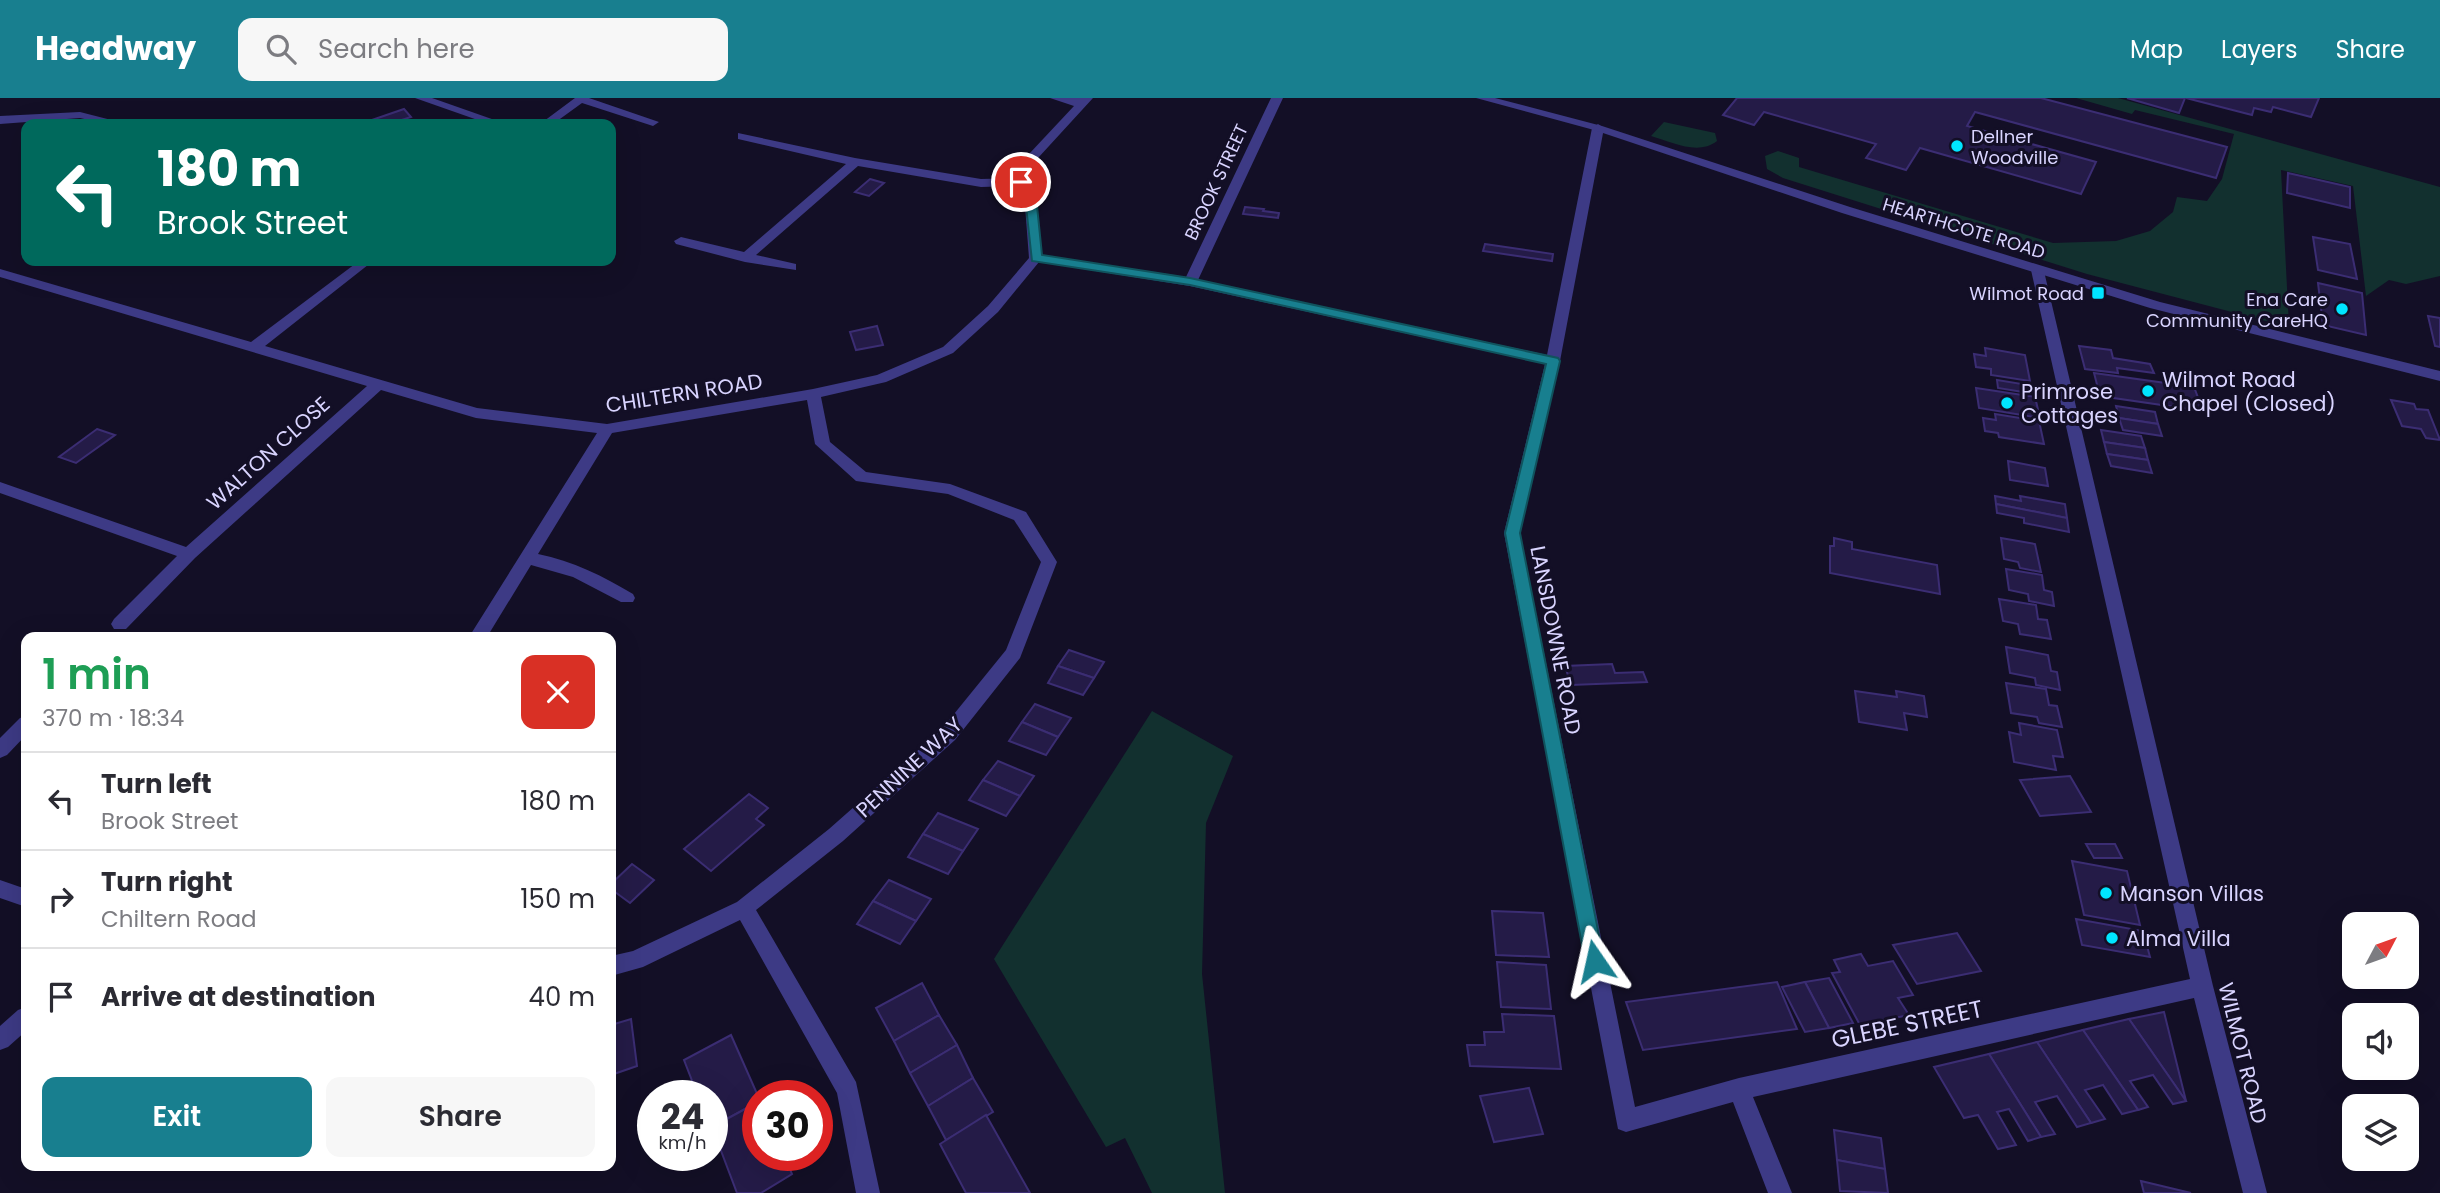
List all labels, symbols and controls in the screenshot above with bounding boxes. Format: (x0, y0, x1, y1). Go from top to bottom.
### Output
search box (238, 18, 728, 81)
text: Headway (35, 25, 196, 72)
icon: search (262, 30, 300, 68)
text: Search here (318, 31, 475, 67)
text: Map (2130, 33, 2183, 66)
text: Layers (2221, 33, 2297, 66)
text: Share (2335, 33, 2405, 66)
street label: BROOK STREET (1178, 120, 1254, 244)
place label: Dellner Woodville (1971, 124, 2058, 170)
text: 180 m (157, 135, 301, 203)
marker: Dellner Woodville (1949, 138, 1965, 154)
icon: left (42, 147, 133, 238)
pin (991, 152, 1051, 212)
icon: arrive (1002, 163, 1040, 201)
street label: HEARTHCOTE ROAD (1880, 191, 2048, 265)
text: Brook Street (157, 200, 348, 245)
place label: Wilmot Road (1969, 281, 2084, 306)
marker: Wilmot Road (2090, 285, 2106, 301)
place label: Ena Care Community CareHQ (2146, 287, 2328, 333)
marker: Ena Care Community CareHQ (2334, 301, 2350, 317)
place label: Wilmot Road Chapel (Closed) (2162, 365, 2336, 418)
street label: CHILTERN ROAD (603, 366, 765, 420)
place label: Primrose Cottages (2021, 377, 2118, 430)
marker: Wilmot Road Chapel (Closed) (2140, 383, 2156, 399)
street label: WALTON CLOSE (200, 390, 336, 516)
marker: Primrose Cottages (1999, 395, 2015, 411)
street label: LANSDOWNE ROAD (1523, 543, 1589, 737)
text: 1 min (42, 645, 151, 704)
button: close (521, 655, 595, 729)
text: 370 m · 18:34 (42, 702, 184, 734)
street label: PENNINE WAY (849, 710, 969, 824)
text: Turn left (101, 766, 212, 802)
icon: left (42, 782, 80, 820)
text: 180 m (520, 783, 595, 819)
text: Brook Street (101, 805, 238, 837)
text: Turn right (101, 864, 233, 900)
place label: Manson Villas (2120, 879, 2264, 908)
icon: right (42, 880, 80, 918)
text: 150 m (520, 881, 595, 917)
marker: Manson Villas (2098, 885, 2114, 901)
text: Chiltern Road (101, 903, 257, 935)
north arrow (2342, 912, 2418, 989)
map controls (2342, 912, 2419, 1171)
position arrow (1558, 924, 1632, 998)
place label: Alma Villa (2126, 924, 2231, 953)
marker: Alma Villa (2104, 930, 2120, 946)
icon: arrive (42, 978, 80, 1016)
text: Arrive at destination (101, 979, 376, 1015)
text: 40 m (529, 979, 595, 1015)
street label: WILMOT ROAD (2211, 979, 2275, 1127)
street label: GLEBE STREET (1828, 992, 1986, 1056)
button: sound (2342, 1003, 2419, 1080)
button: Exit (42, 1077, 312, 1157)
button: Share (326, 1077, 595, 1157)
speed limit sign: 30 (742, 1080, 833, 1171)
text: 24 (661, 1092, 704, 1141)
button: layers (2342, 1094, 2419, 1171)
text: km/h (659, 1130, 706, 1155)

